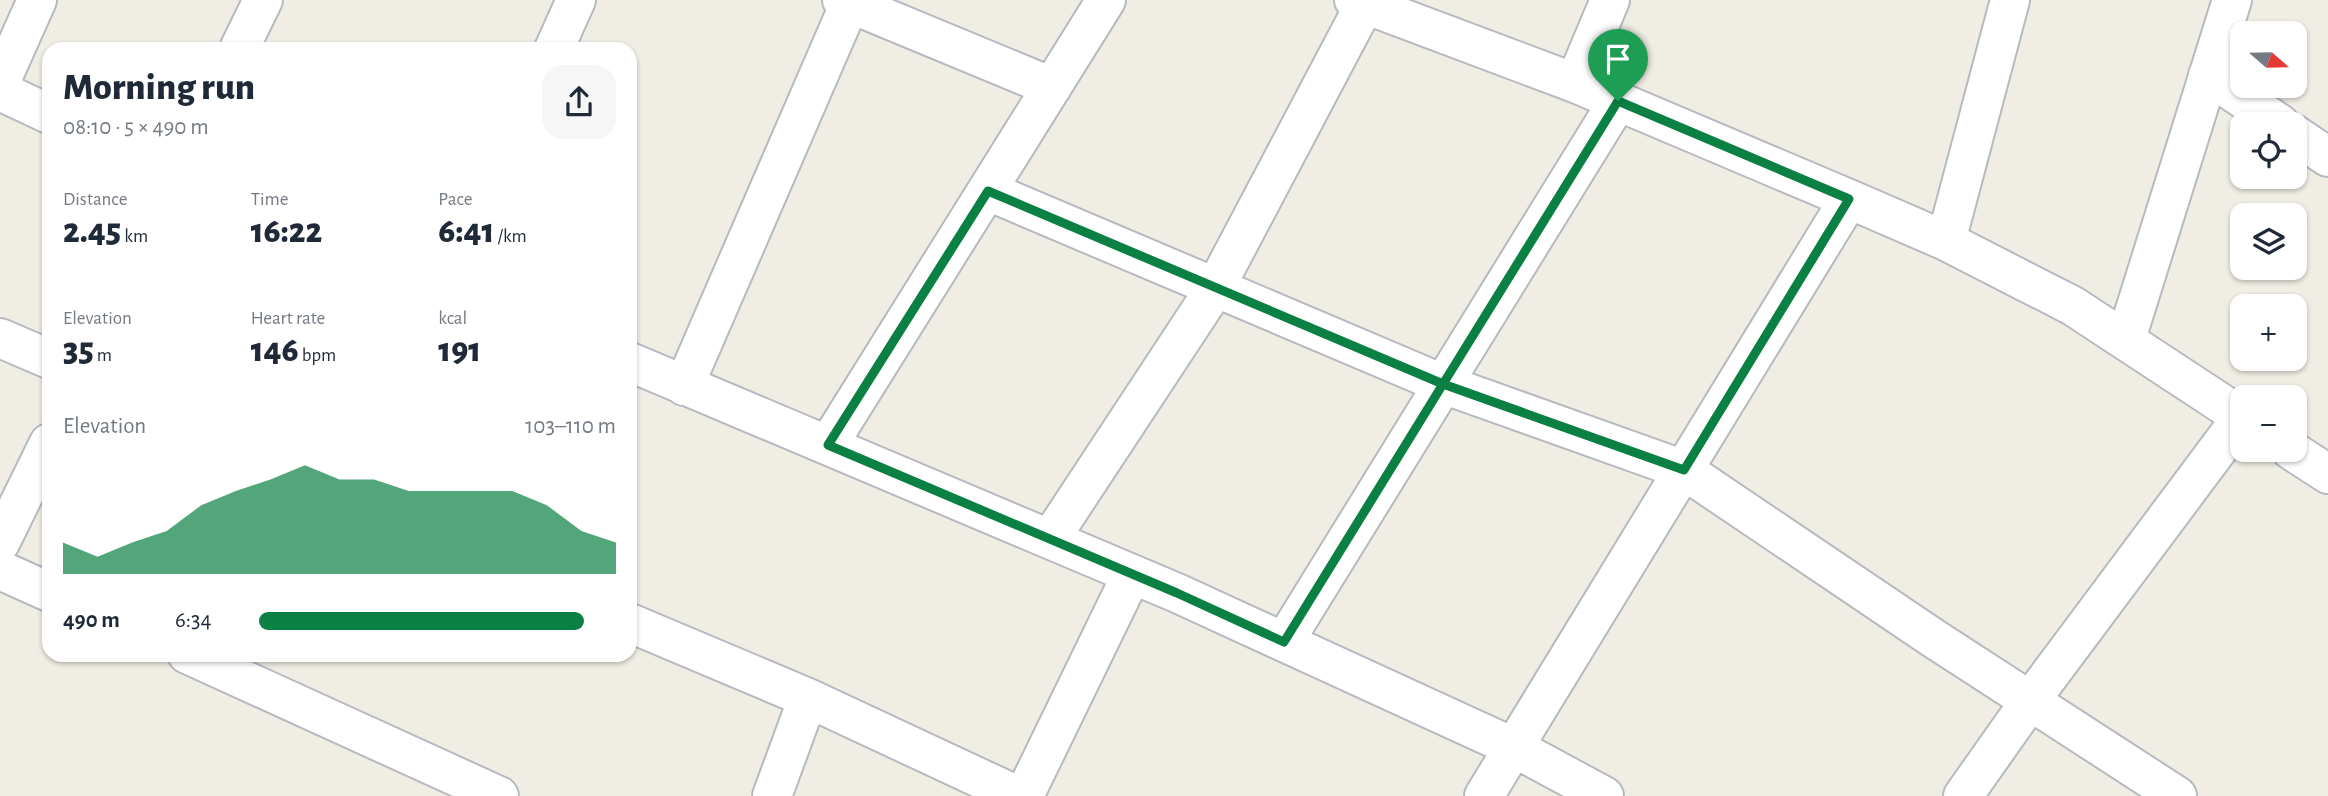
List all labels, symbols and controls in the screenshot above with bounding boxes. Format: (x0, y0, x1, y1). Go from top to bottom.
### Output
north arrow (2230, 21, 2306, 98)
map controls (2230, 21, 2307, 462)
pin (1588, 29, 1648, 101)
icon: arrive (1599, 40, 1637, 78)
button: share (542, 65, 616, 139)
text: Morning run (63, 69, 255, 107)
button: locate (2230, 112, 2307, 189)
text: 08:10 · 5 × 490 m (63, 116, 209, 139)
text: Distance (63, 190, 127, 209)
text: Time (251, 190, 289, 209)
text: Pace (438, 190, 473, 209)
button: layers (2230, 203, 2307, 280)
text: 2.45 (63, 214, 121, 249)
text: 16:22 (251, 214, 322, 249)
text: 6:41 (438, 214, 494, 249)
text: km (121, 227, 148, 246)
text: /km (494, 227, 527, 246)
button: + (2230, 294, 2307, 371)
text: Elevation (63, 309, 132, 328)
text: Heart rate (251, 309, 325, 328)
text: kcal (438, 309, 467, 328)
text: 35 (63, 333, 94, 368)
text: 146 (251, 333, 299, 368)
text: 191 (438, 333, 481, 368)
text: m (94, 346, 112, 365)
text: bpm (299, 346, 336, 365)
button: − (2230, 385, 2307, 462)
text: Elevation (63, 415, 146, 438)
text: 103–110 m (525, 415, 616, 438)
text: 490 m (63, 609, 120, 632)
text: 6:34 (175, 609, 212, 632)

